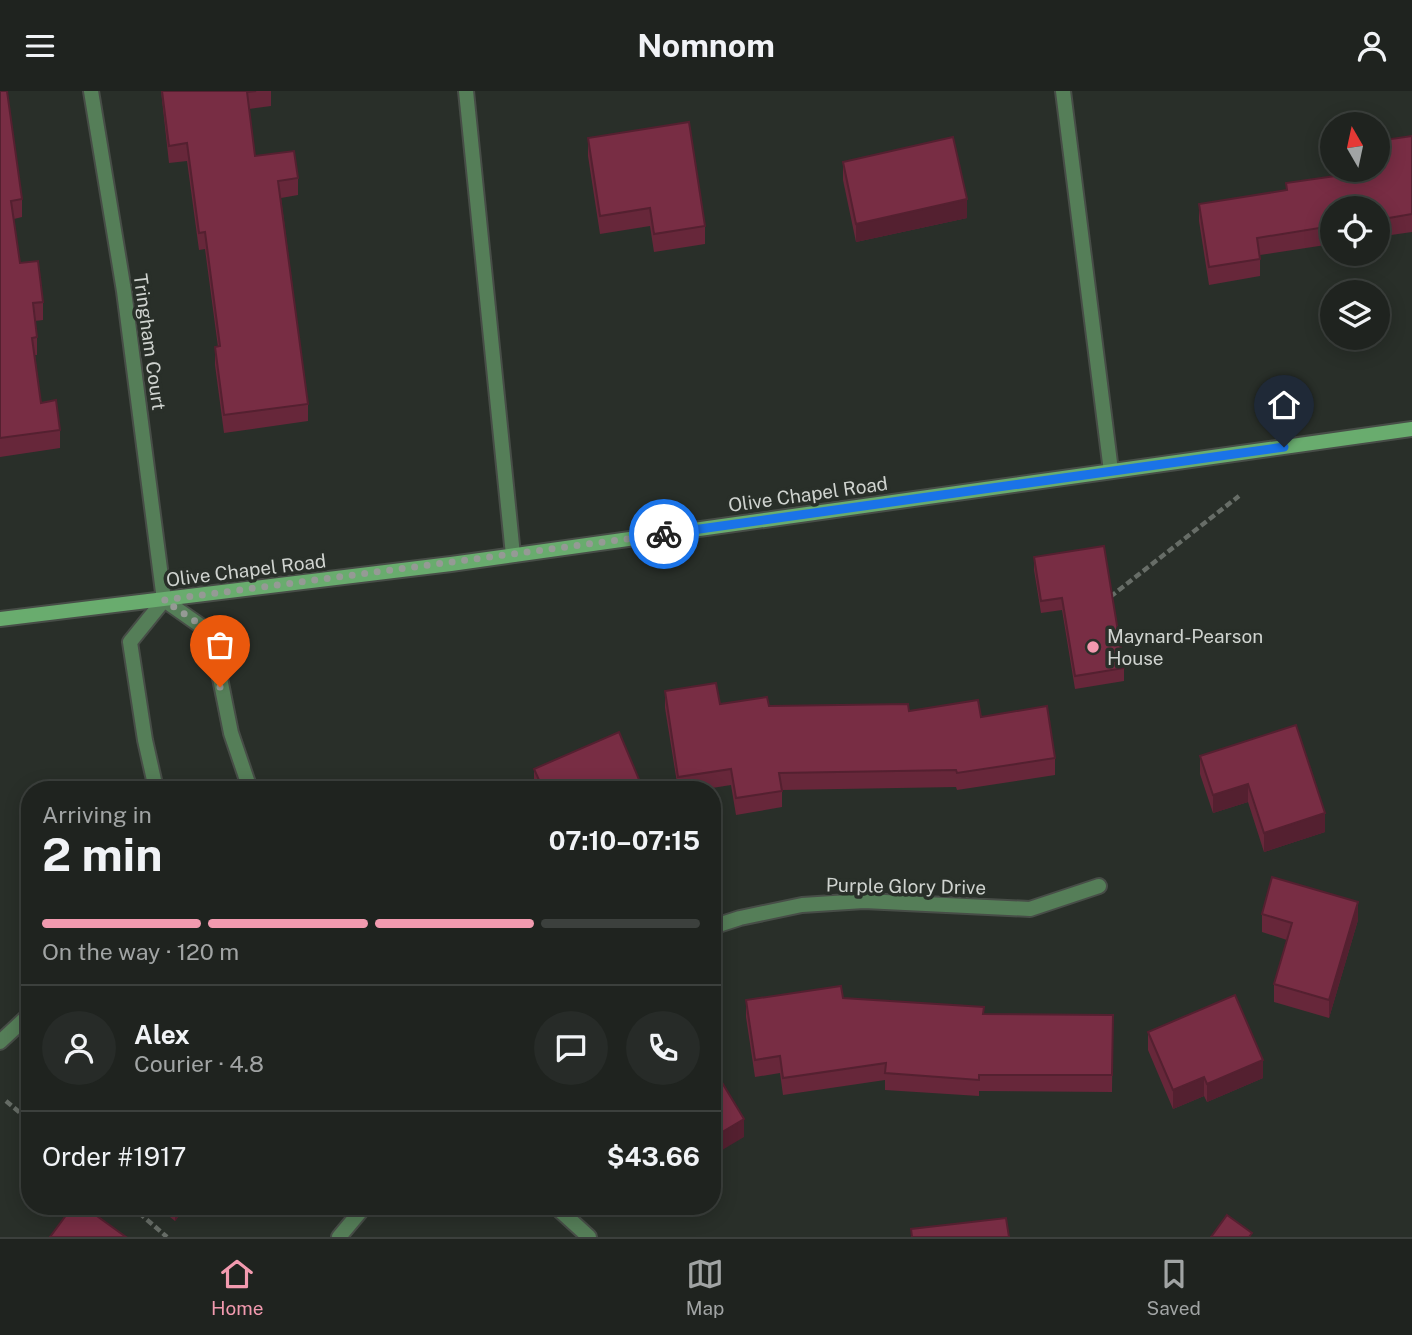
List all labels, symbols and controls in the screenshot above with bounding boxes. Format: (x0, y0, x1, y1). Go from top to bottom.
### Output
icon: menu (21, 27, 59, 65)
text: Nomnom (637, 27, 775, 64)
icon: person (1353, 27, 1391, 65)
north arrow (1320, 112, 1390, 182)
map controls (1320, 112, 1390, 350)
button: locate (1320, 196, 1390, 266)
street label: Tringham Court (130, 272, 170, 412)
button: layers (1320, 280, 1390, 350)
pin (1254, 375, 1314, 447)
icon: home (1265, 386, 1303, 424)
street label: Olive Chapel Road (727, 472, 889, 516)
courier (629, 499, 699, 569)
icon: bike (645, 515, 683, 553)
street label: Olive Chapel Road (165, 549, 327, 591)
pin (190, 615, 250, 687)
place label: Maynard-Pearson House (1107, 625, 1263, 669)
icon: bag (201, 626, 239, 664)
marker: Maynard-Pearson House (1085, 639, 1101, 655)
text: Arriving in (42, 801, 152, 828)
text: 07:10–07:15 (549, 825, 700, 856)
text: 2 min (42, 827, 162, 881)
street label: Purple Glory Drive (826, 874, 986, 898)
text: On the way · 120 m (42, 938, 239, 965)
button: person (42, 1011, 116, 1085)
button: chat (534, 1011, 608, 1085)
button: phone (626, 1011, 700, 1085)
text: Alex (134, 1019, 190, 1050)
text: Courier · 4.8 (134, 1050, 264, 1077)
text: Order #1917 (42, 1141, 186, 1172)
text: $43.66 (607, 1141, 700, 1172)
tab: Home (211, 1255, 263, 1319)
tab: Map (686, 1255, 724, 1319)
tab: Saved (1147, 1255, 1201, 1319)

